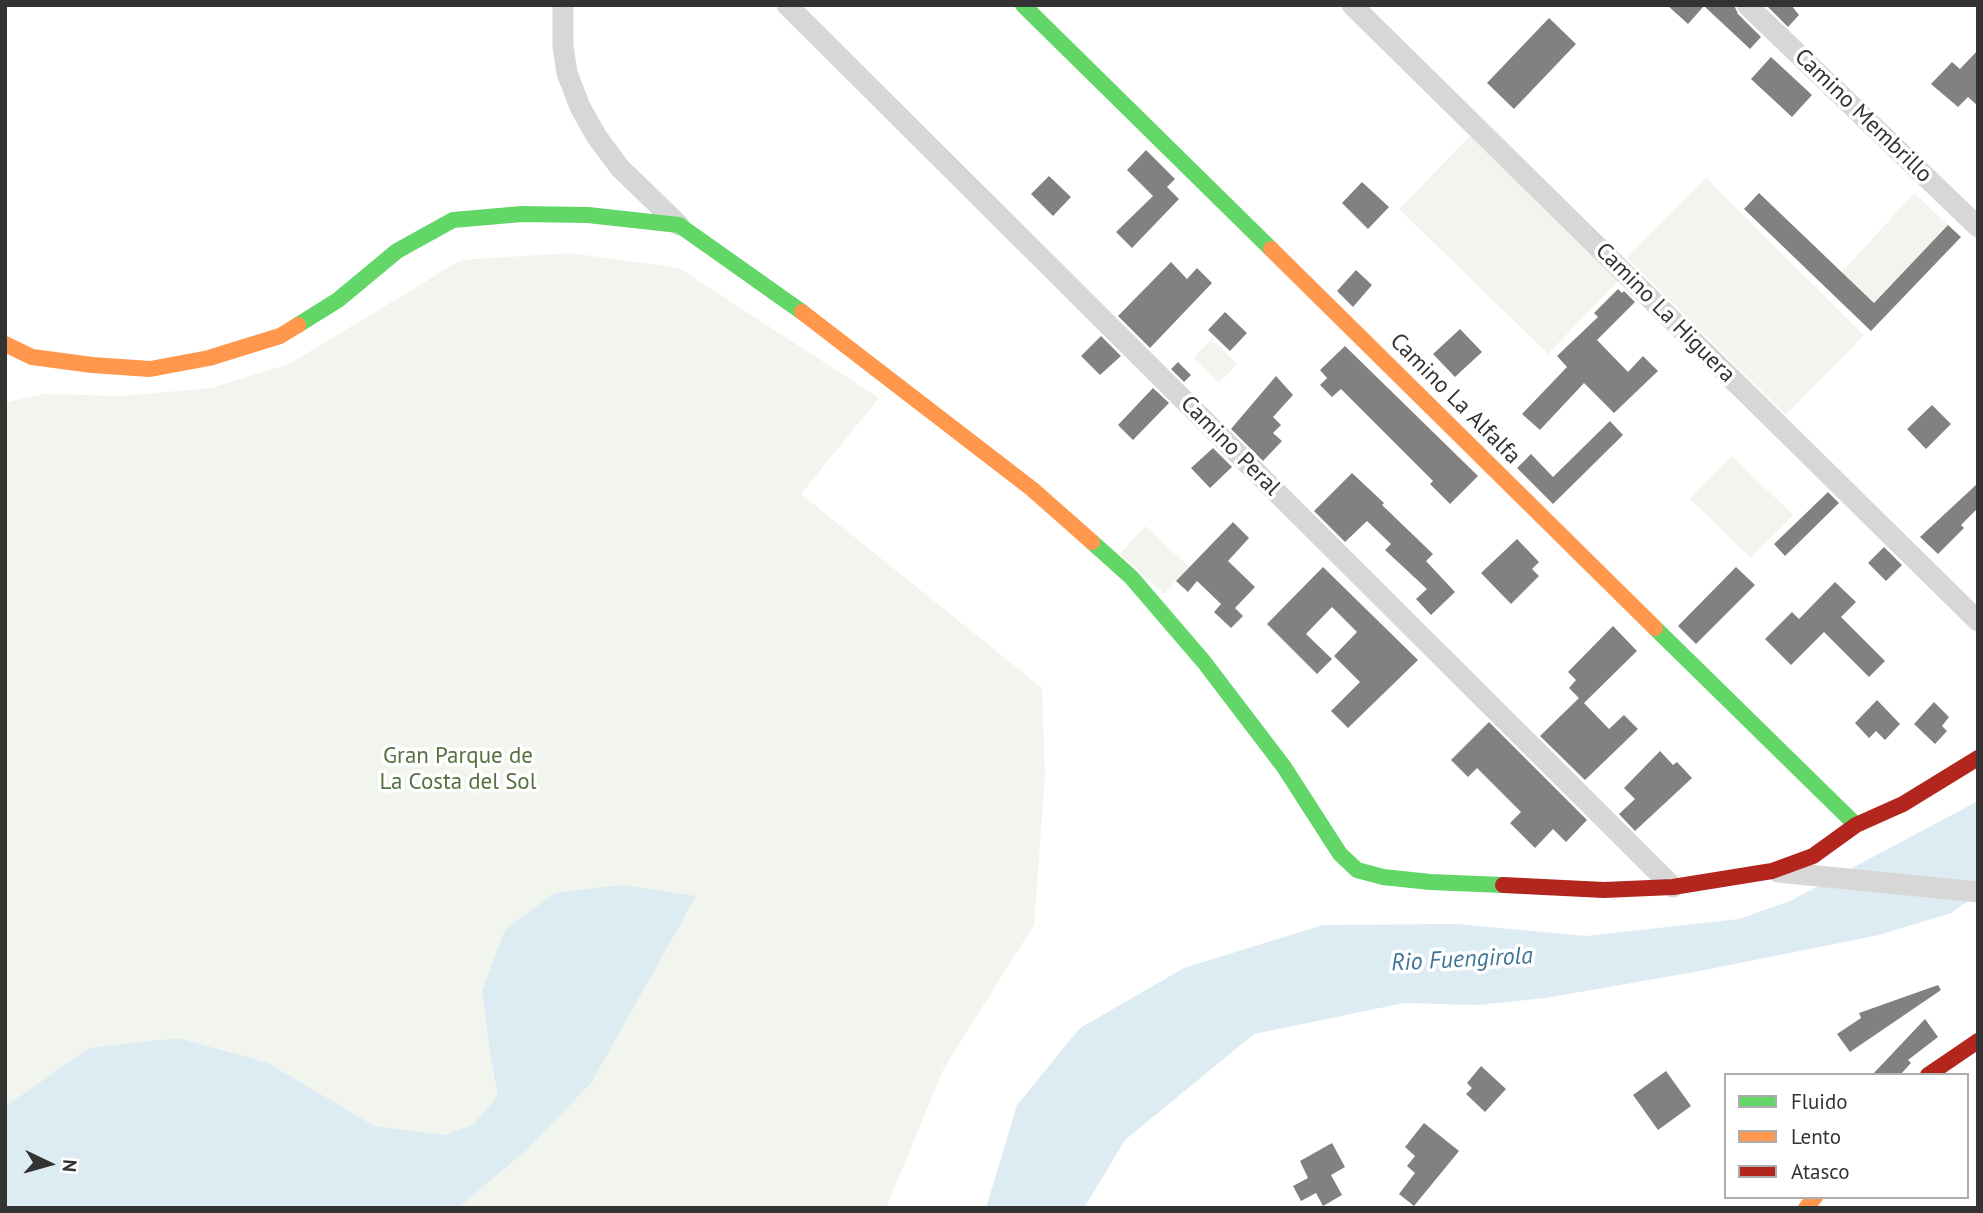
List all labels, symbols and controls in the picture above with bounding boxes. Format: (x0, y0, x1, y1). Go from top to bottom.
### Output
street label: Camino Membrillo (1788, 43, 1938, 189)
street label: Camino La Higuera (1589, 237, 1741, 389)
street label: Camino La Alfalfa (1384, 328, 1526, 470)
street label: Camino Peral (1174, 390, 1286, 502)
park label: Gran Parque de La Costa del Sol (380, 742, 536, 796)
water label: Rio Fuengirola (1390, 942, 1534, 978)
legend (1724, 1073, 1969, 1199)
text: Fluido (1791, 1088, 1848, 1115)
text: Lento (1791, 1123, 1841, 1150)
north arrow (14, 1129, 84, 1199)
text: Atasco (1791, 1158, 1850, 1185)
text: N (57, 1159, 82, 1173)

